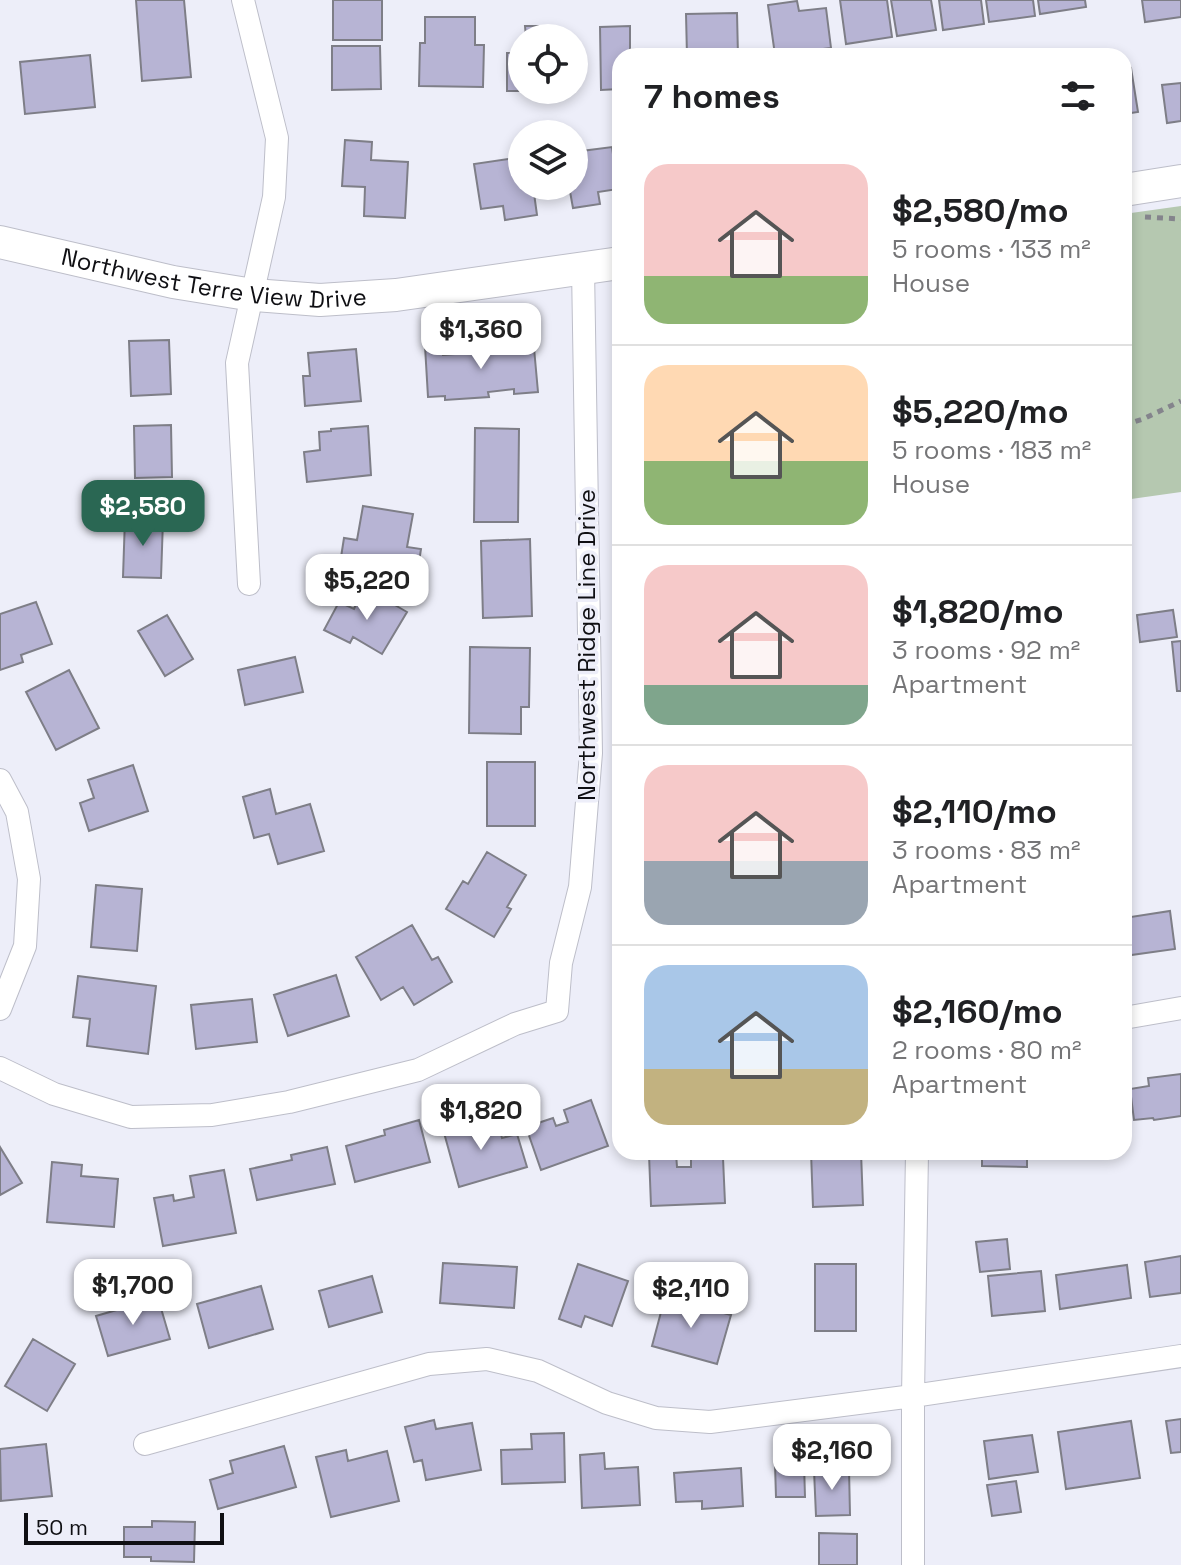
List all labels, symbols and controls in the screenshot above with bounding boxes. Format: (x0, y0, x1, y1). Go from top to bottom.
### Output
map controls (508, 24, 588, 200)
button: locate (508, 24, 588, 104)
icon: filters (1056, 74, 1100, 118)
text: 7 homes (644, 75, 780, 118)
button: layers (508, 120, 588, 200)
text: $2,580/mo (892, 189, 1069, 232)
icon: home (708, 196, 804, 292)
text: 5 rooms · 133 m² (892, 232, 1091, 266)
street label: Northwest Terre View Drive (58, 241, 368, 315)
text: House (892, 266, 970, 300)
pin: $1,360 (416, 303, 546, 371)
text: $1,360 (439, 312, 523, 346)
text: $5,220/mo (892, 390, 1068, 433)
icon: home (708, 397, 804, 493)
text: 5 rooms · 183 m² (892, 433, 1091, 467)
text: House (892, 467, 970, 501)
pin: $2,580 (78, 480, 208, 548)
text: $2,580 (100, 489, 186, 523)
street label: Northwest Ridge Line Drive (571, 489, 602, 801)
pin: $5,220 (302, 554, 432, 622)
text: $5,220 (324, 563, 410, 597)
text: $1,820/mo (892, 590, 1064, 633)
icon: home (708, 597, 804, 693)
text: 3 rooms · 92 m² (892, 633, 1080, 667)
text: Apartment (892, 667, 1027, 701)
text: $2,110/mo (892, 790, 1057, 833)
icon: home (708, 797, 804, 893)
text: 3 rooms · 83 m² (892, 833, 1081, 867)
text: Apartment (892, 867, 1027, 901)
text: $2,160/mo (892, 990, 1062, 1033)
icon: home (708, 997, 804, 1093)
text: 2 rooms · 80 m² (892, 1033, 1082, 1067)
text: Apartment (892, 1067, 1027, 1101)
pin: $1,820 (416, 1084, 546, 1152)
text: $1,820 (439, 1093, 523, 1127)
pin: $1,700 (68, 1259, 198, 1327)
pin: $2,110 (626, 1262, 756, 1330)
text: $1,700 (92, 1268, 174, 1302)
text: $2,110 (652, 1271, 730, 1305)
pin: $2,160 (767, 1424, 897, 1492)
text: $2,160 (791, 1433, 873, 1467)
scale bar (24, 1509, 224, 1545)
text: 50 m (36, 1513, 88, 1541)

